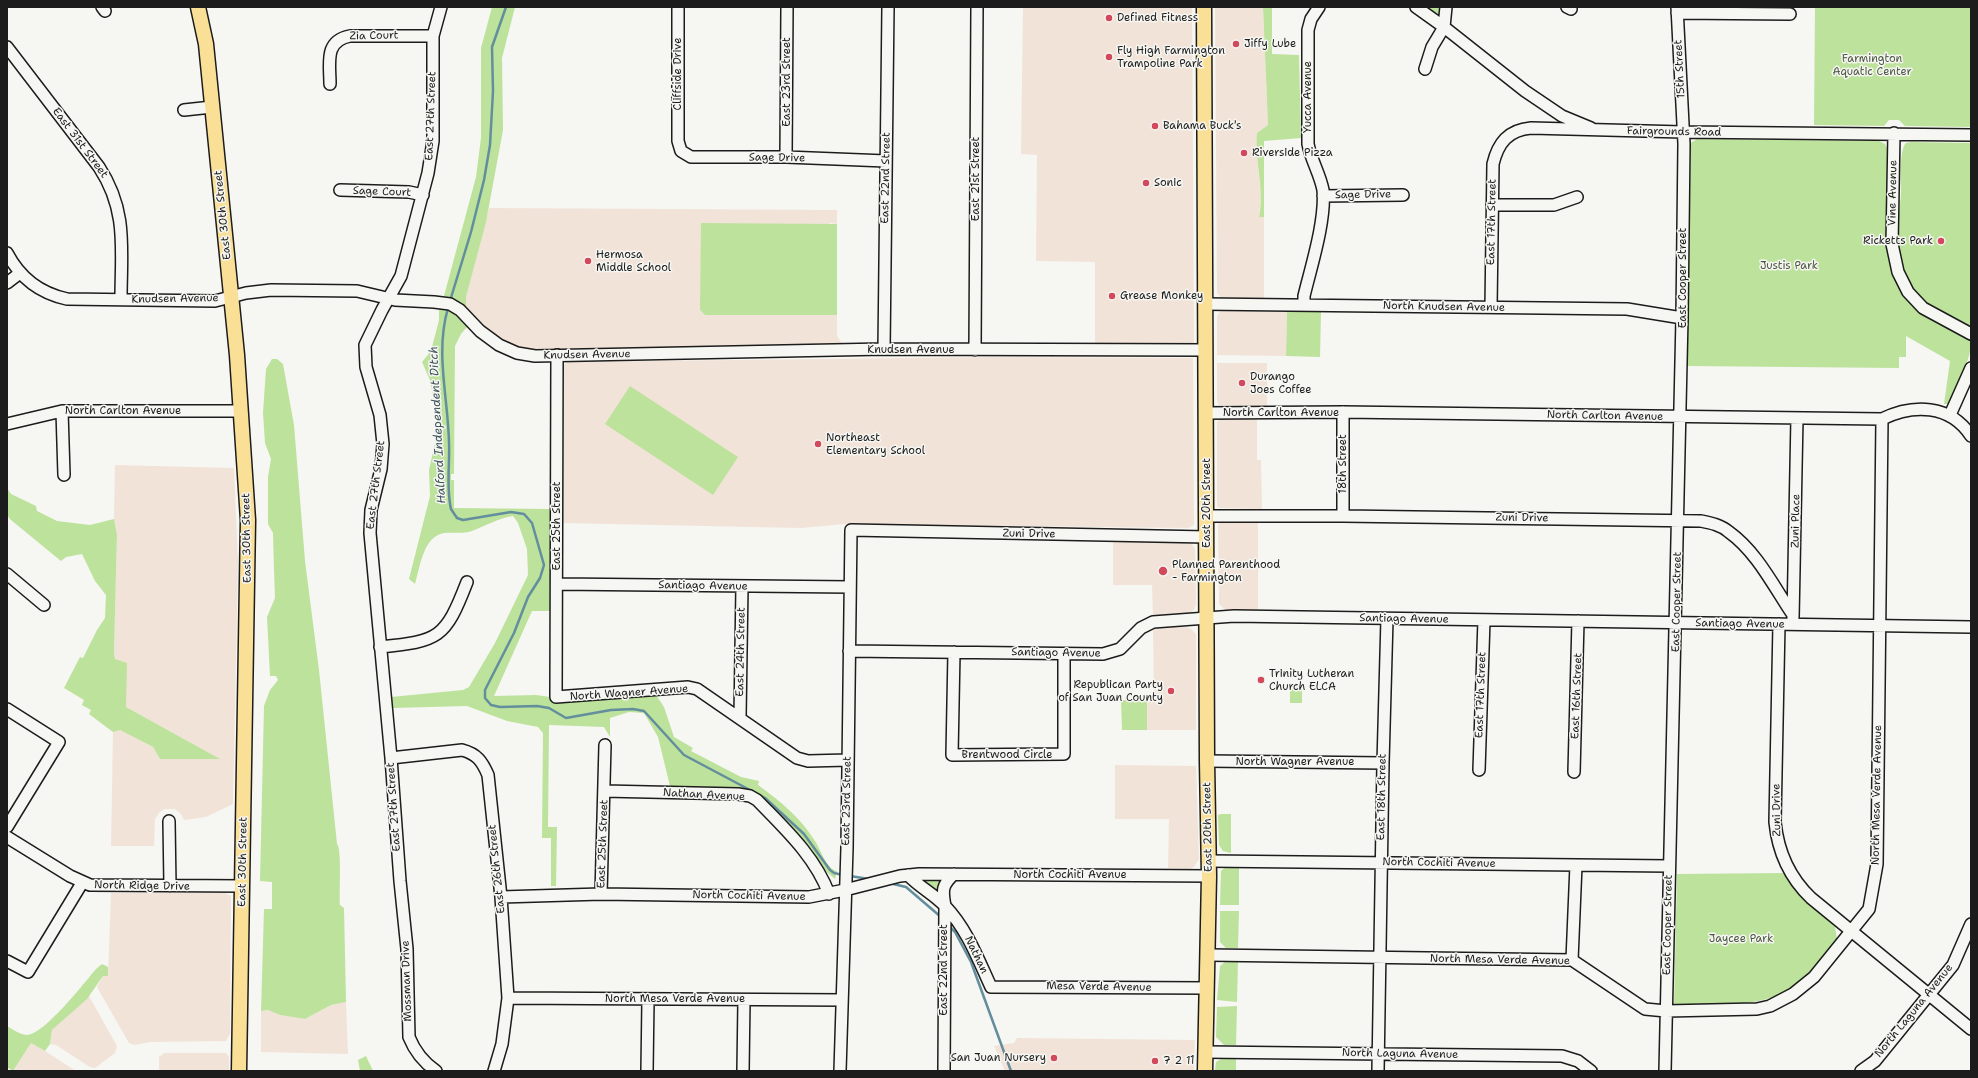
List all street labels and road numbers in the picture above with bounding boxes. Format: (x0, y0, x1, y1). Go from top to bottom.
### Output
street label: Zia Court (349, 29, 399, 43)
street label: East 23rd Street (780, 37, 794, 127)
street label: Cliffside Drive (671, 38, 685, 110)
street label: 15th Street (1672, 39, 1688, 99)
street label: Yucca Avenue (1301, 61, 1315, 133)
street label: East 27th Street (423, 71, 439, 161)
street label: East 31st Street (49, 105, 111, 181)
street label: Fairgrounds Road (1627, 125, 1721, 139)
street label: East 22nd Street (879, 132, 893, 224)
street label: East 21st Street (969, 137, 983, 221)
street label: Sage Drive (749, 151, 805, 165)
street label: Vine Avenue (1886, 160, 1900, 226)
street label: East 30th Street (212, 170, 234, 260)
street label: East 17th Street (1485, 179, 1499, 265)
street label: Sage Court (353, 184, 411, 200)
street label: Sage Drive (1335, 188, 1391, 202)
street label: East Cooper Street (1676, 228, 1690, 328)
street label: Knudsen Avenue (131, 292, 219, 306)
street label: North Knudsen Avenue (1383, 299, 1505, 315)
street label: Knudsen Avenue (867, 343, 955, 357)
street label: Knudsen Avenue (543, 348, 631, 362)
street label: North Carlton Avenue (65, 404, 181, 418)
street label: North Carlton Avenue (1223, 406, 1339, 420)
street label: North Carlton Avenue (1547, 408, 1663, 424)
street label: 18th Street (1336, 434, 1350, 494)
street label: East 27th Street (364, 440, 388, 530)
street label: East 20th Street (1200, 458, 1214, 548)
street label: East 25th Street (550, 481, 564, 571)
street label: East 30th Street (240, 493, 254, 583)
street label: Zuni Place (1789, 494, 1803, 548)
street label: Zuni Drive (1495, 511, 1549, 525)
street label: Zuni Drive (1002, 527, 1056, 541)
street label: East Cooper Street (1670, 552, 1684, 652)
street label: Santiago Avenue (658, 579, 748, 593)
street label: East 24th Street (734, 607, 748, 697)
street label: Santiago Avenue (1359, 612, 1449, 626)
street label: Santiago Avenue (1695, 617, 1785, 631)
street label: Santiago Avenue (1011, 646, 1101, 660)
street label: East 17th Street (1473, 652, 1489, 738)
street label: East 16th Street (1569, 653, 1585, 739)
street label: North Wagner Avenue (569, 682, 689, 704)
street label: North Mesa Verde Avenue (1869, 725, 1885, 865)
street label: Brentwood Circle (961, 748, 1053, 762)
street label: East 18th Street (1375, 753, 1389, 841)
street label: North Wagner Avenue (1236, 755, 1354, 769)
street label: East 23rd Street (840, 756, 854, 846)
street label: East 27th Street (384, 762, 404, 852)
street label: East 20th Street (1201, 782, 1215, 872)
street label: Zuni Drive (1770, 783, 1784, 837)
street label: Nathan Avenue (663, 786, 745, 804)
street label: East 25th Street (595, 799, 611, 889)
street label: East 30th Street (236, 817, 250, 907)
street label: East 26th Street (486, 824, 508, 914)
street label: North Cochiti Avenue (1382, 855, 1496, 871)
street label: North Cochiti Avenue (1013, 868, 1127, 882)
street label: East Cooper Street (1661, 875, 1675, 975)
street label: North Ridge Drive (94, 879, 190, 893)
street label: North Cochiti Avenue (692, 888, 806, 904)
street label: East 22nd Street (937, 924, 951, 1016)
street label: Nathan (961, 934, 991, 976)
street label: Mossman Drive (399, 940, 415, 1022)
street label: North Mesa Verde Avenue (1430, 952, 1570, 968)
street label: North Laguna Avenue (1872, 962, 1956, 1060)
street label: Mesa Verde Avenue (1046, 979, 1152, 995)
street label: North Mesa Verde Avenue (605, 992, 745, 1006)
street label: North Laguna Avenue (1342, 1046, 1458, 1062)

